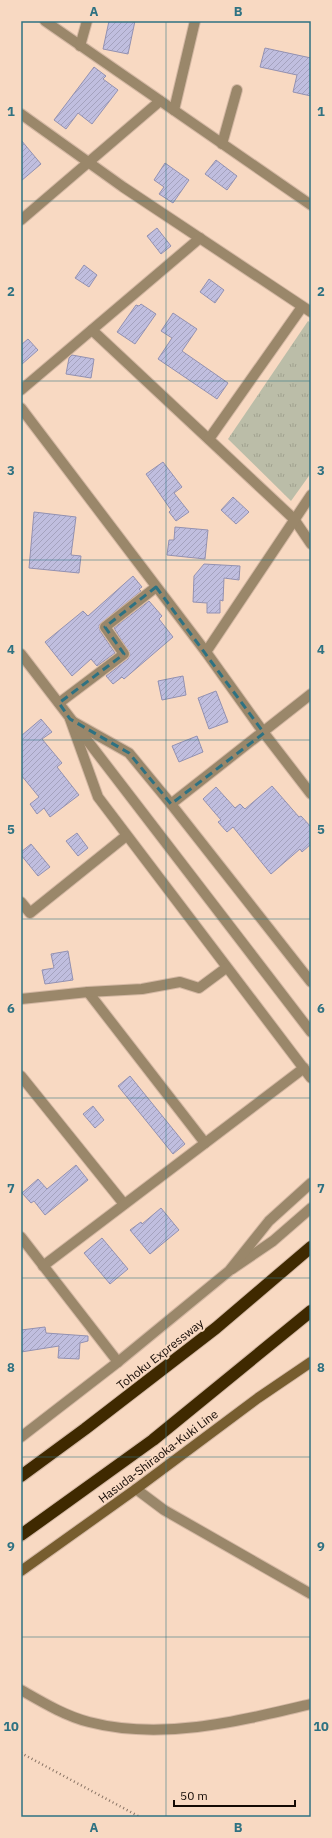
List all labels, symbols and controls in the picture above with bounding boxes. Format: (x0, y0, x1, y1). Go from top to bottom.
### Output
text: A (90, 3, 99, 20)
text: B (234, 3, 243, 20)
text: 1 (7, 103, 15, 120)
text: 1 (317, 103, 325, 120)
text: 2 (7, 283, 15, 300)
text: 2 (317, 283, 325, 300)
text: 3 (7, 462, 15, 479)
text: 3 (317, 462, 325, 479)
text: 4 (7, 641, 15, 658)
text: 4 (317, 641, 325, 658)
text: 5 (7, 821, 15, 838)
text: 5 (317, 821, 325, 838)
text: 6 (7, 1000, 15, 1017)
text: 6 (317, 1000, 325, 1017)
text: 7 (7, 1180, 15, 1197)
text: 7 (317, 1180, 325, 1197)
street label: Tohoku Expressway (114, 1315, 206, 1393)
text: 8 (7, 1359, 15, 1376)
text: 8 (317, 1359, 325, 1376)
street label: Hasuda-Shiraoka-Kuki Line (95, 1406, 221, 1506)
text: 9 (7, 1538, 15, 1555)
text: 9 (317, 1538, 325, 1555)
text: 10 (3, 1718, 19, 1735)
text: 10 (313, 1718, 329, 1735)
scale bar (174, 1782, 295, 1808)
text: 50 m (180, 1788, 208, 1803)
text: A (90, 1819, 99, 1836)
text: B (234, 1819, 243, 1836)

